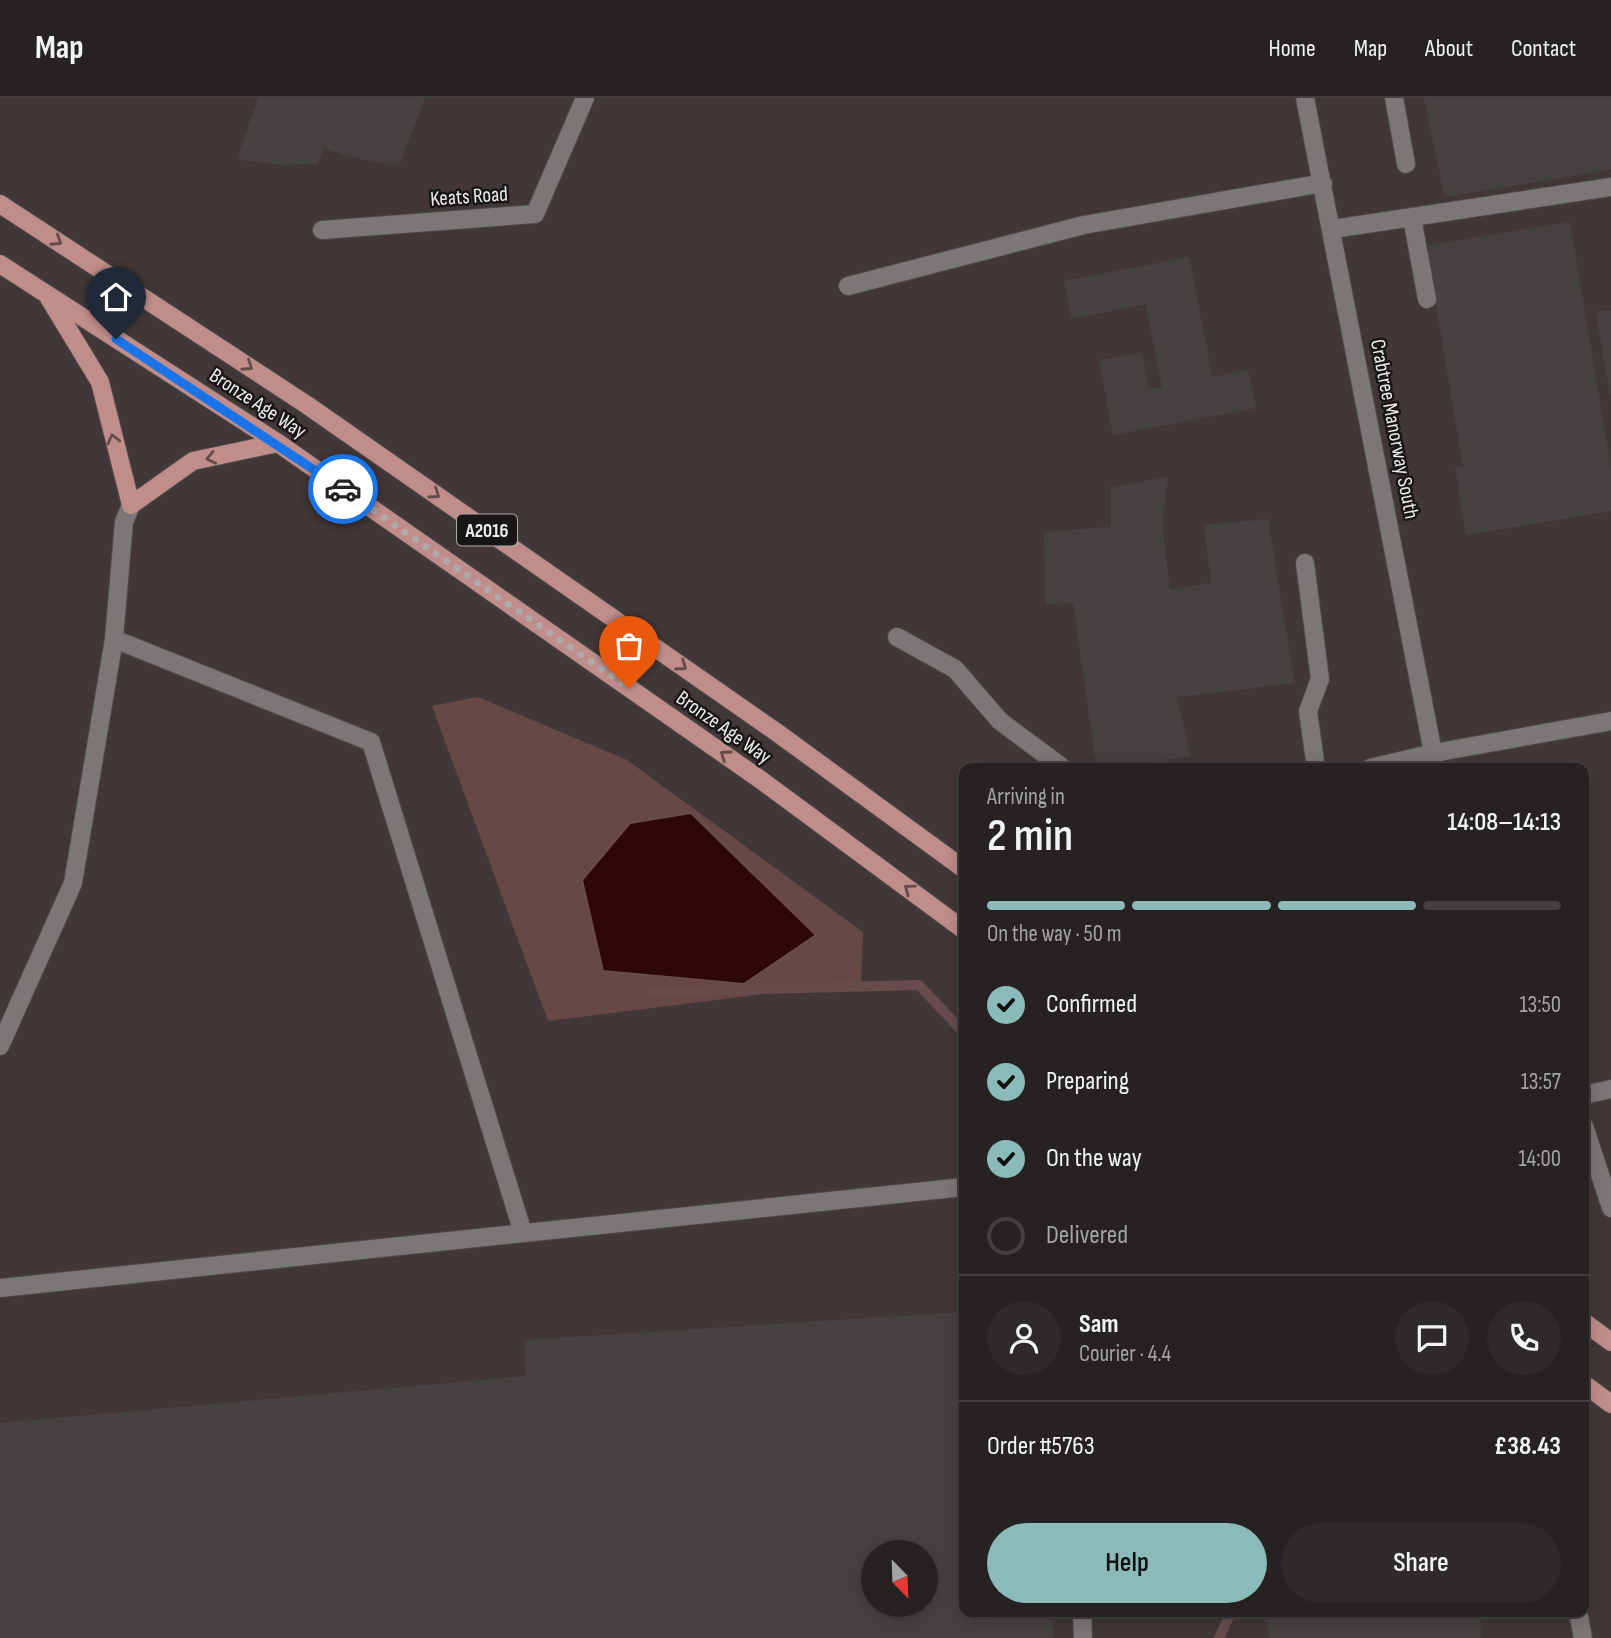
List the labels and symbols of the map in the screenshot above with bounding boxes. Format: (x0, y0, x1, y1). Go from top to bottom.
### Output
street label: Keats Road (429, 181, 509, 212)
one-way arrow (49, 233, 62, 245)
pin (86, 267, 146, 339)
street label: Crabtree Manorway South (1365, 337, 1424, 521)
one-way arrow (240, 357, 253, 370)
street label: Bronze Age Way (205, 363, 311, 444)
one-way arrow (107, 433, 121, 445)
one-way arrow (205, 449, 217, 464)
courier (308, 454, 378, 524)
one-way arrow (427, 486, 440, 498)
road number: A2016 (457, 514, 517, 546)
pin (599, 616, 659, 688)
one-way arrow (674, 658, 687, 670)
street label: Bronze Age Way (671, 686, 776, 769)
one-way arrow (720, 751, 733, 763)
one-way arrow (904, 885, 917, 897)
north arrow (861, 1540, 938, 1617)

